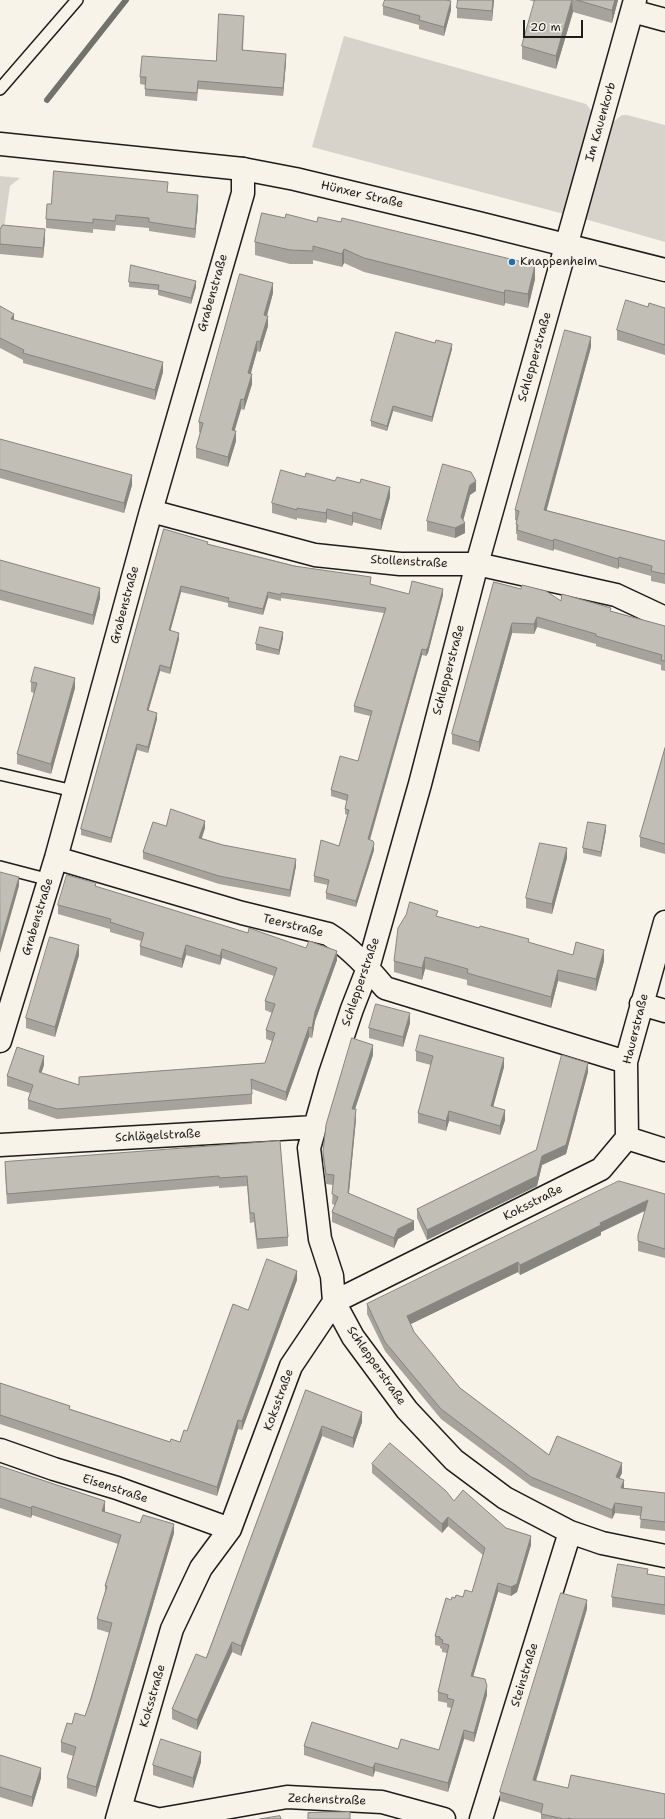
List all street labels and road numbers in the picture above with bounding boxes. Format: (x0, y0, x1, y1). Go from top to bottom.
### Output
street label: Im Kauenkorb (583, 81, 619, 163)
street label: Hünxer Straße (319, 179, 405, 211)
street label: Grabenstraße (195, 252, 231, 334)
street label: Schlepperstraße (515, 310, 555, 404)
street label: Stollenstraße (370, 553, 448, 571)
street label: Grabenstraße (108, 564, 142, 646)
street label: Schlepperstraße (430, 623, 468, 717)
street label: Grabenstraße (19, 877, 57, 957)
street label: Teerstraße (261, 911, 325, 941)
street label: Schlepperstraße (339, 936, 383, 1028)
street label: Hauerstraße (620, 992, 652, 1066)
street label: Schlägelstraße (115, 1127, 201, 1145)
street label: Koksstraße (501, 1182, 565, 1224)
street label: Schlepperstraße (343, 1324, 409, 1408)
street label: Koksstraße (261, 1367, 297, 1433)
street label: Eisenstraße (80, 1472, 150, 1506)
street label: Steinstraße (508, 1641, 542, 1709)
street label: Koksstraße (137, 1663, 169, 1729)
street label: Zechenstraße (288, 1791, 366, 1809)

